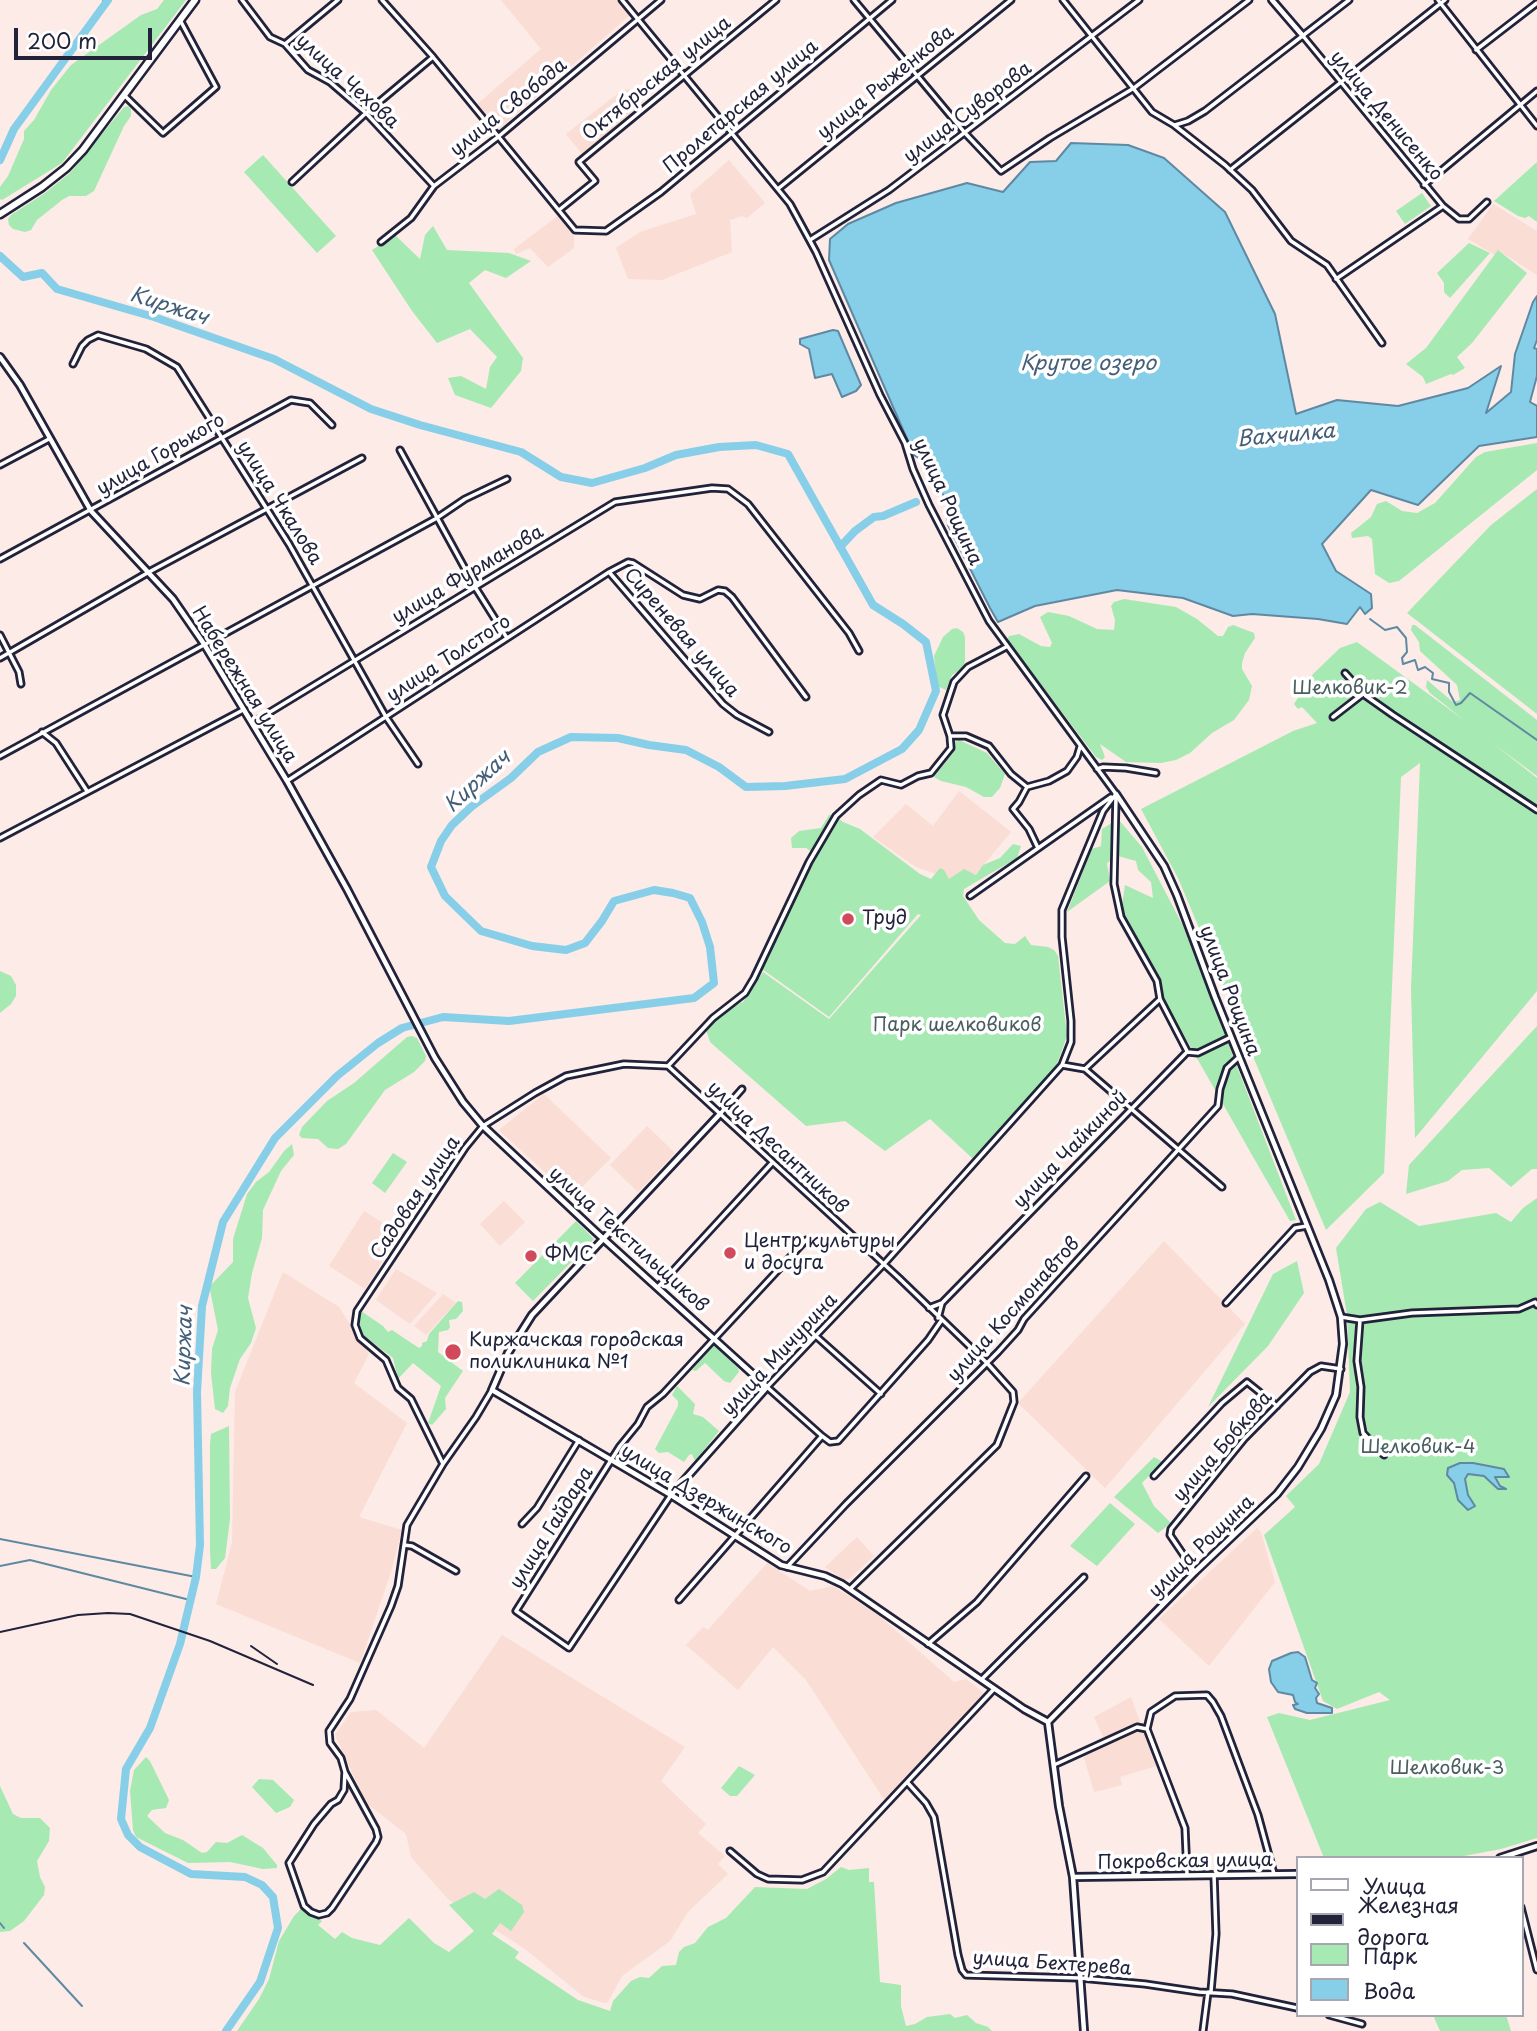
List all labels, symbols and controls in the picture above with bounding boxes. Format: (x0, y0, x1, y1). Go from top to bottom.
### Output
street label: Октябрьская улица (578, 12, 736, 146)
scale bar (18, 14, 156, 58)
street label: улица Рыженкова (813, 21, 959, 145)
text: 200 m (27, 24, 97, 56)
street label: улица Чехова (291, 30, 403, 134)
street label: Пролетарская улица (659, 36, 823, 178)
street label: улица Денисенко (1325, 46, 1447, 186)
street label: улица Свобода (446, 54, 572, 162)
street label: улица Суворова (900, 57, 1036, 169)
water label: Киржач (127, 283, 211, 331)
water label: Крутое озеро (1020, 351, 1156, 377)
street label: улица Горького (93, 409, 229, 501)
water label: Вахчилка (1236, 419, 1336, 453)
street label: улица Рощина (908, 435, 986, 569)
street label: улица Чкалова (232, 437, 326, 569)
street label: улица Фурманова (388, 521, 548, 629)
street label: Сиреневая улица (619, 564, 743, 702)
street label: Набережная улица (187, 603, 301, 767)
street label: улица Толстого (383, 610, 515, 708)
park label: Шелковик-2 (1292, 678, 1408, 700)
water label: Киржач (440, 746, 516, 818)
place label: Труд (862, 908, 907, 930)
marker: Труд (840, 911, 856, 927)
street label: улица Рощина (1194, 923, 1264, 1059)
park label: Парк шелковиков (873, 1015, 1041, 1037)
street label: улица Десантников (702, 1077, 852, 1219)
street label: улица Чайкиной (1009, 1086, 1133, 1214)
street label: Садовая улица (366, 1132, 466, 1264)
street label: улица Текстильщиков (544, 1162, 712, 1318)
place label: Центр культуры и досуга (744, 1231, 895, 1275)
street label: улица Космонавтов (943, 1233, 1085, 1387)
place label: ФМС (545, 1245, 594, 1267)
marker: Центр культуры и досуга (722, 1245, 738, 1261)
marker: ФМС (523, 1248, 539, 1264)
street label: улица Мичурина (717, 1289, 843, 1421)
water label: Киржач (171, 1305, 199, 1387)
place label: Киржачская городская поликлиника №1 (469, 1330, 684, 1374)
marker: Киржачская городская поликлиника №1 (443, 1342, 463, 1362)
street label: улица Бобкова (1169, 1387, 1277, 1507)
park label: Шелковик-4 (1360, 1437, 1476, 1459)
street label: улица Дзержинского (617, 1440, 795, 1560)
street label: улица Гайдара (505, 1463, 599, 1593)
street label: улица Рощина (1145, 1491, 1259, 1603)
park label: Шелковик-3 (1390, 1758, 1504, 1780)
street label: Покровская улица (1097, 1849, 1273, 1875)
legend (1296, 1856, 1523, 2017)
text: Улица (1363, 1869, 1426, 1901)
text: Железная дорога (1358, 1888, 1459, 1952)
text: Парк (1363, 1939, 1417, 1971)
street label: улица Бехтерева (972, 1947, 1132, 1981)
text: Вода (1363, 1974, 1415, 2006)

